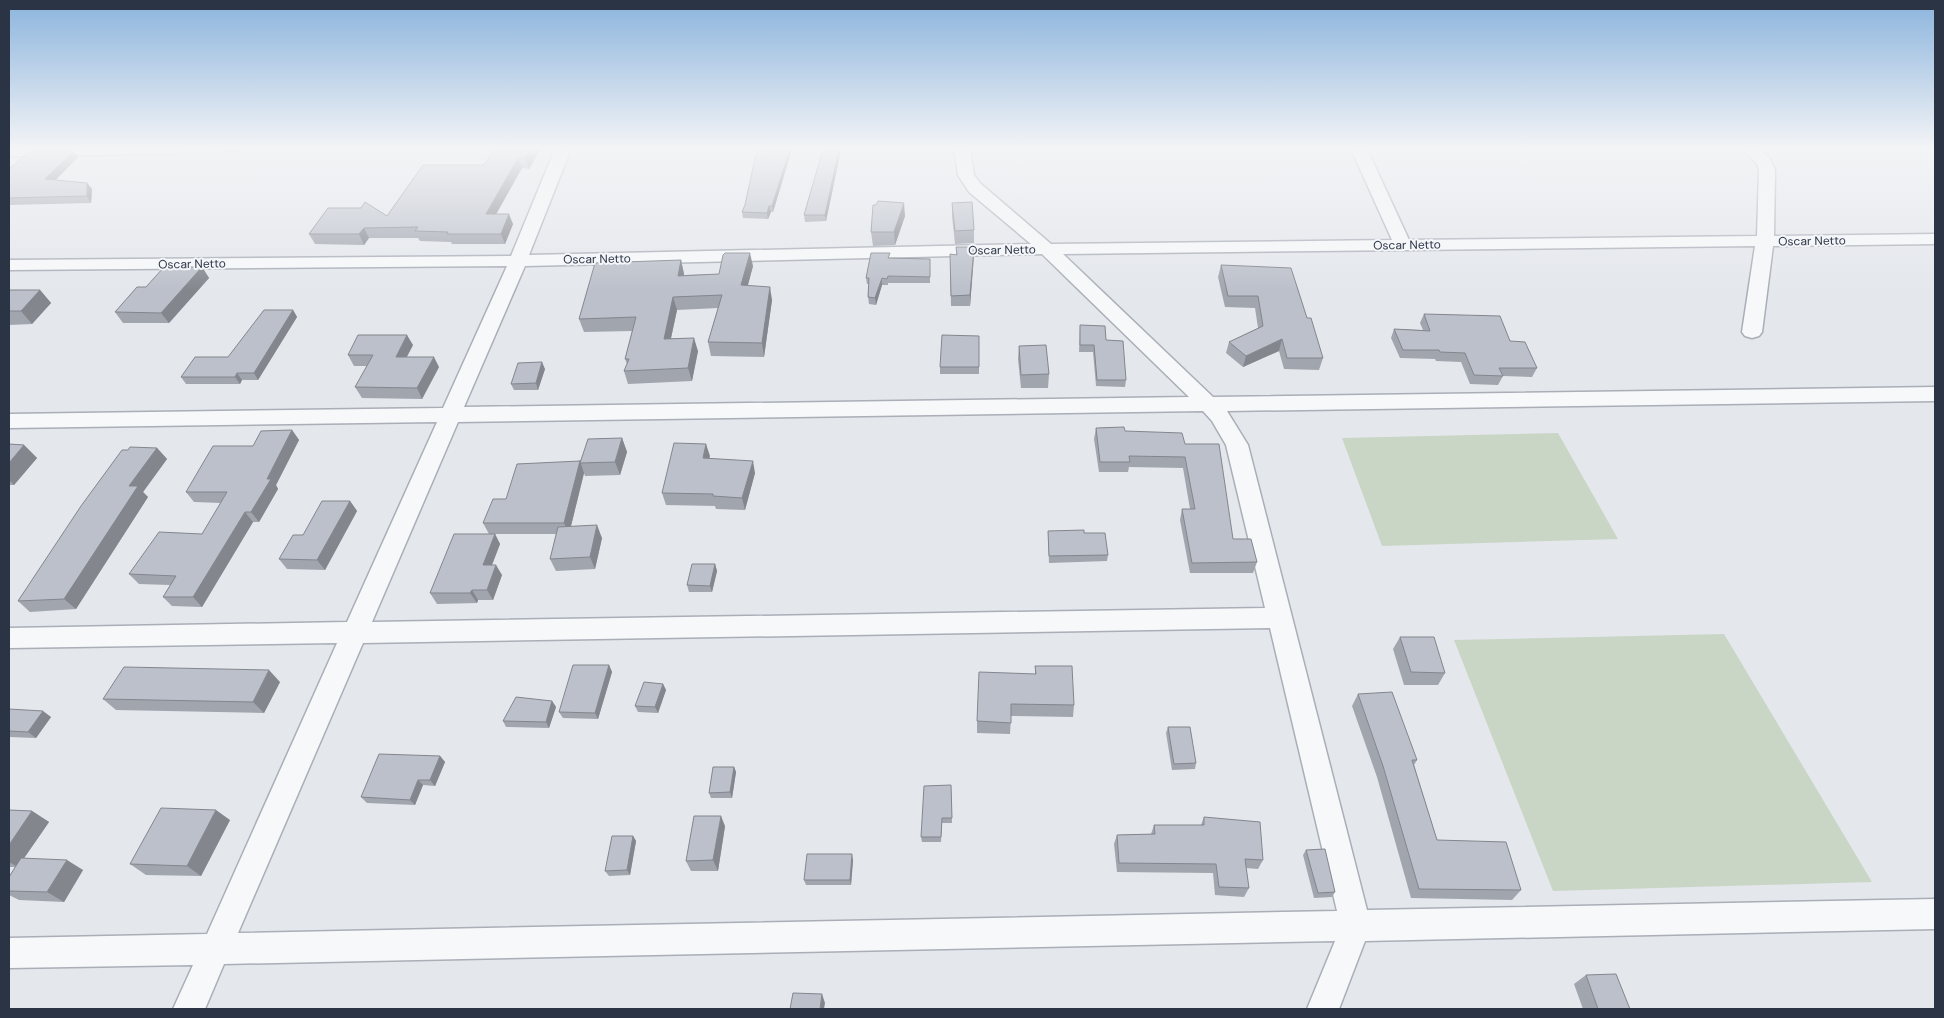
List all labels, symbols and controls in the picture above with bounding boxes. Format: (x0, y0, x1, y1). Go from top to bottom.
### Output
street label: Oscar Netto (1778, 232, 1846, 250)
street label: Oscar Netto (1373, 236, 1441, 254)
street label: Oscar Netto (968, 241, 1036, 259)
street label: Oscar Netto (563, 250, 631, 268)
street label: Oscar Netto (158, 255, 226, 273)

